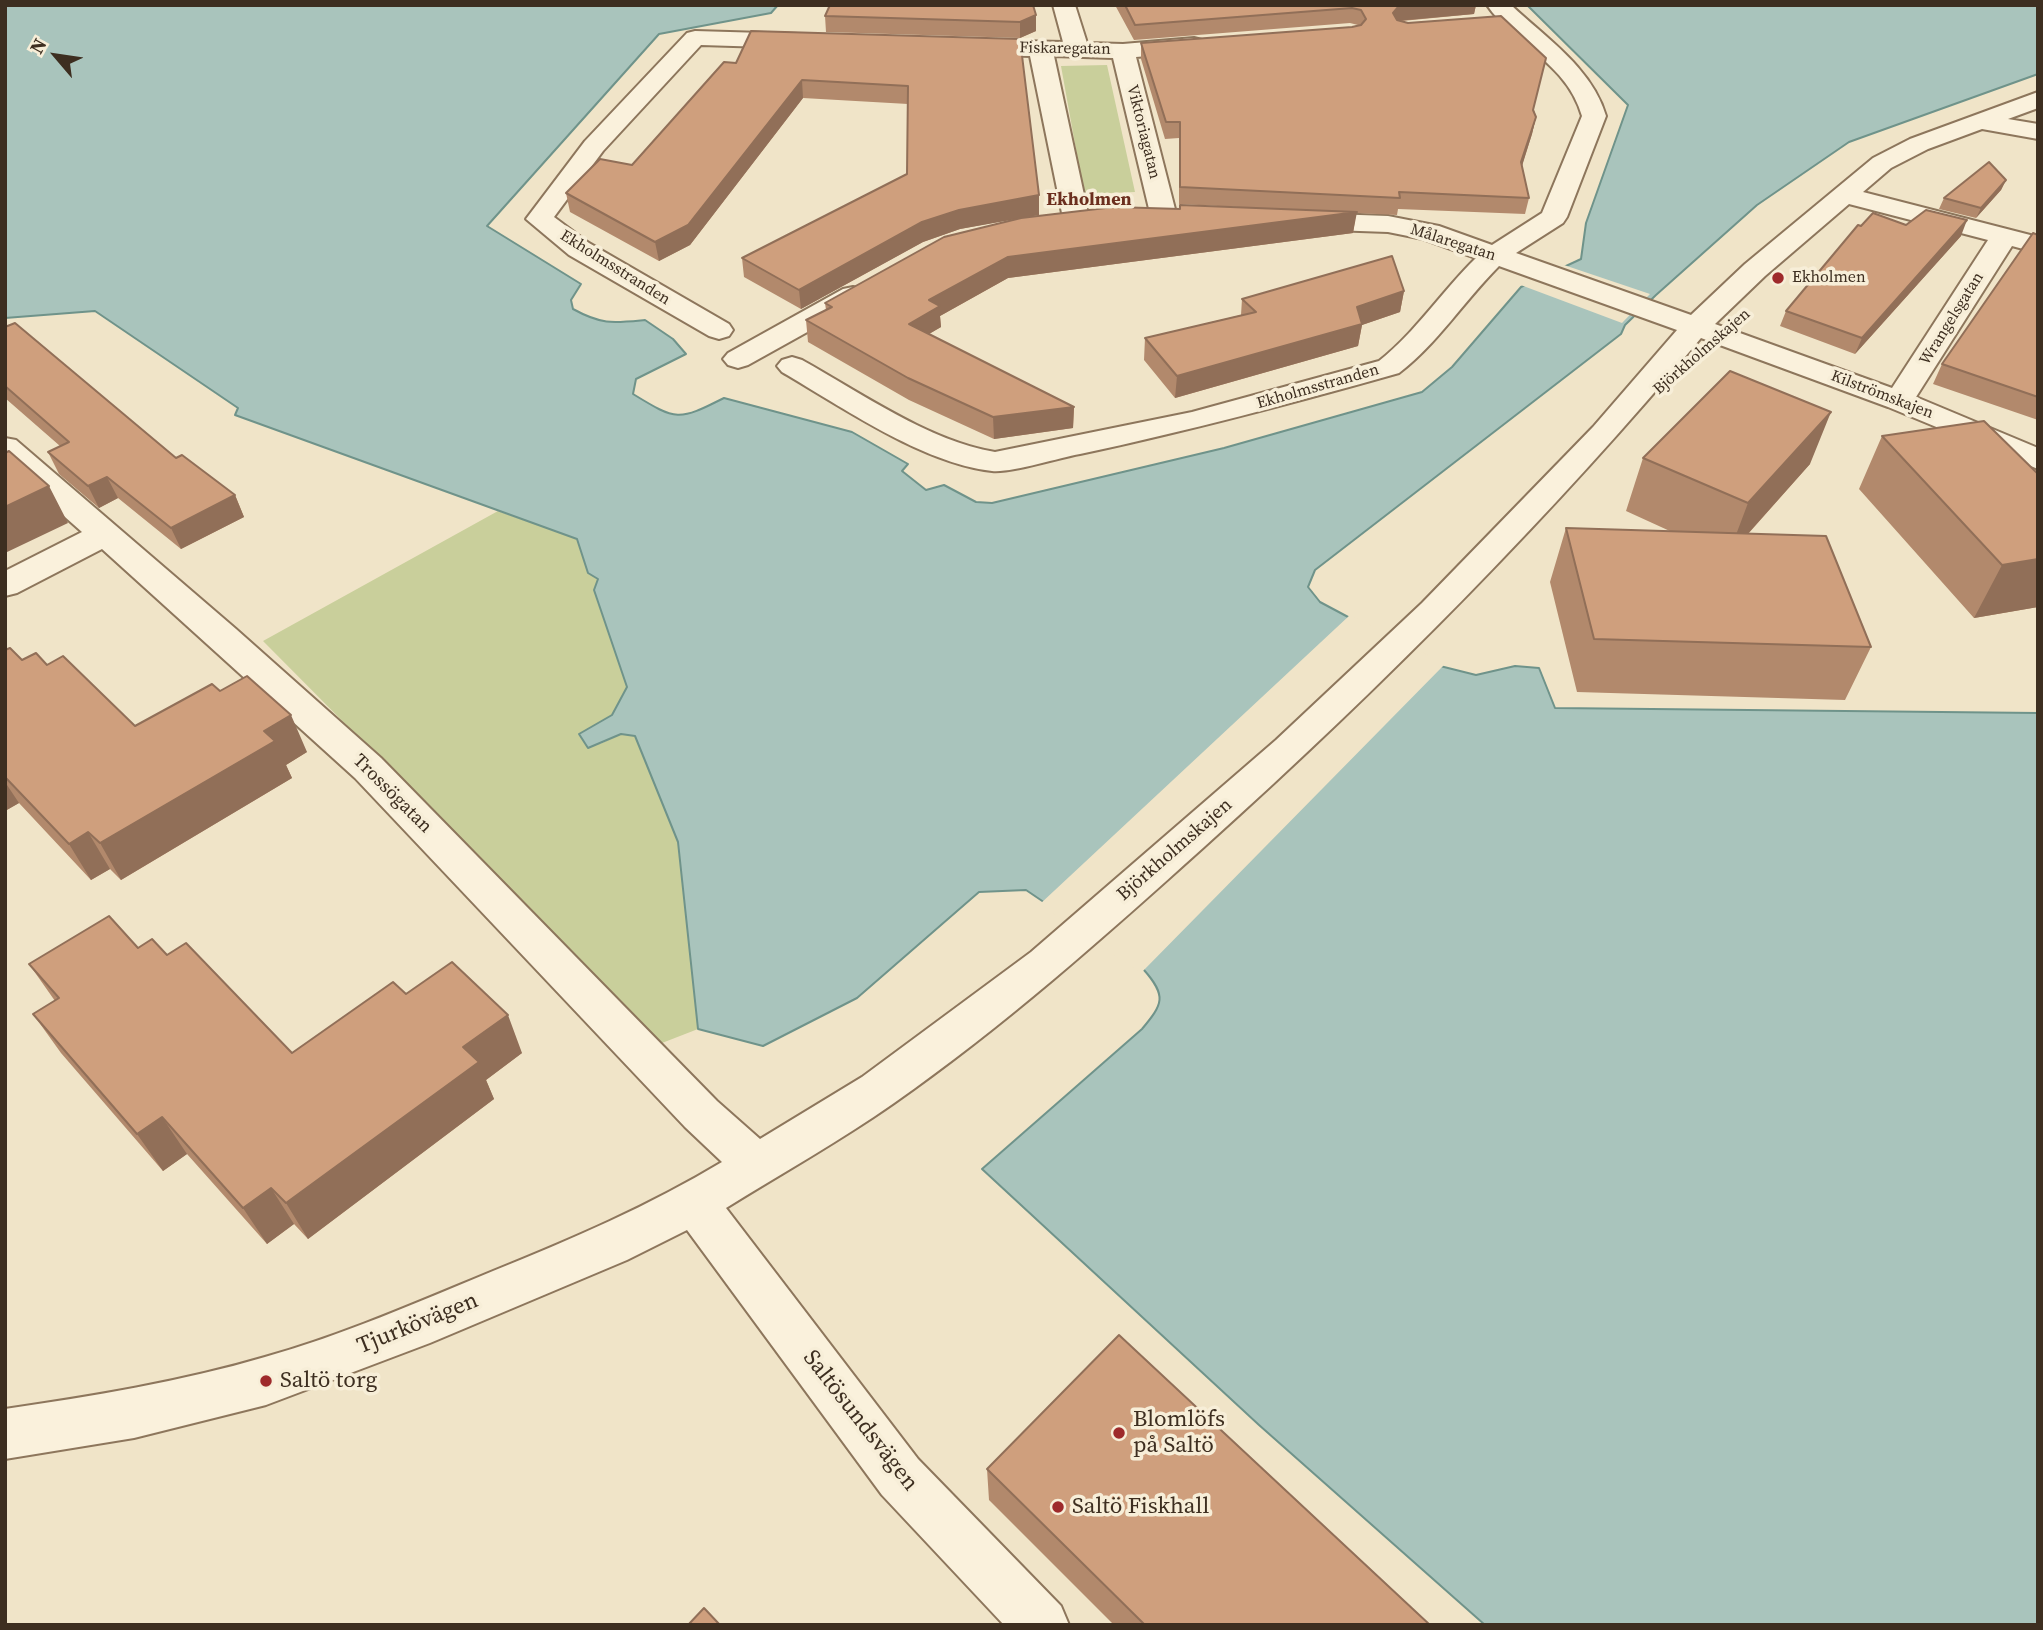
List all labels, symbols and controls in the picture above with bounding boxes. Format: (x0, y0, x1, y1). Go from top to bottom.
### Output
north arrow (21, 21, 91, 91)
text: N (23, 33, 52, 58)
street label: Fiskaregatan (1019, 39, 1111, 59)
street label: Viktoriagatan (1122, 83, 1164, 181)
district label: Ekholmen (1046, 189, 1132, 211)
street label: Målaregatan (1408, 220, 1498, 266)
street label: Ekholmsstranden (556, 226, 674, 310)
place label: Ekholmen (1792, 268, 1866, 288)
street label: Wrangelsgatan (1916, 269, 1988, 369)
marker: Ekholmen (1770, 270, 1786, 286)
street label: Björkholmskajen (1650, 305, 1754, 399)
street label: Ekholmsstranden (1255, 360, 1381, 414)
street label: Kilströmskajen (1828, 367, 1936, 423)
street label: Trossögatan (348, 750, 436, 838)
street label: Björkholmskajen (1113, 794, 1237, 906)
street label: Tjurkövägen (354, 1287, 482, 1361)
street label: Saltösundsvägen (797, 1345, 923, 1497)
place label: Saltö torg (280, 1367, 377, 1395)
marker: Saltö torg (258, 1373, 274, 1389)
place label: Blomlöfs på Saltö (1133, 1406, 1225, 1460)
marker: Blomlöfs på Saltö (1111, 1425, 1127, 1441)
place label: Saltö Fiskhall (1072, 1493, 1209, 1521)
marker: Saltö Fiskhall (1050, 1499, 1066, 1515)

